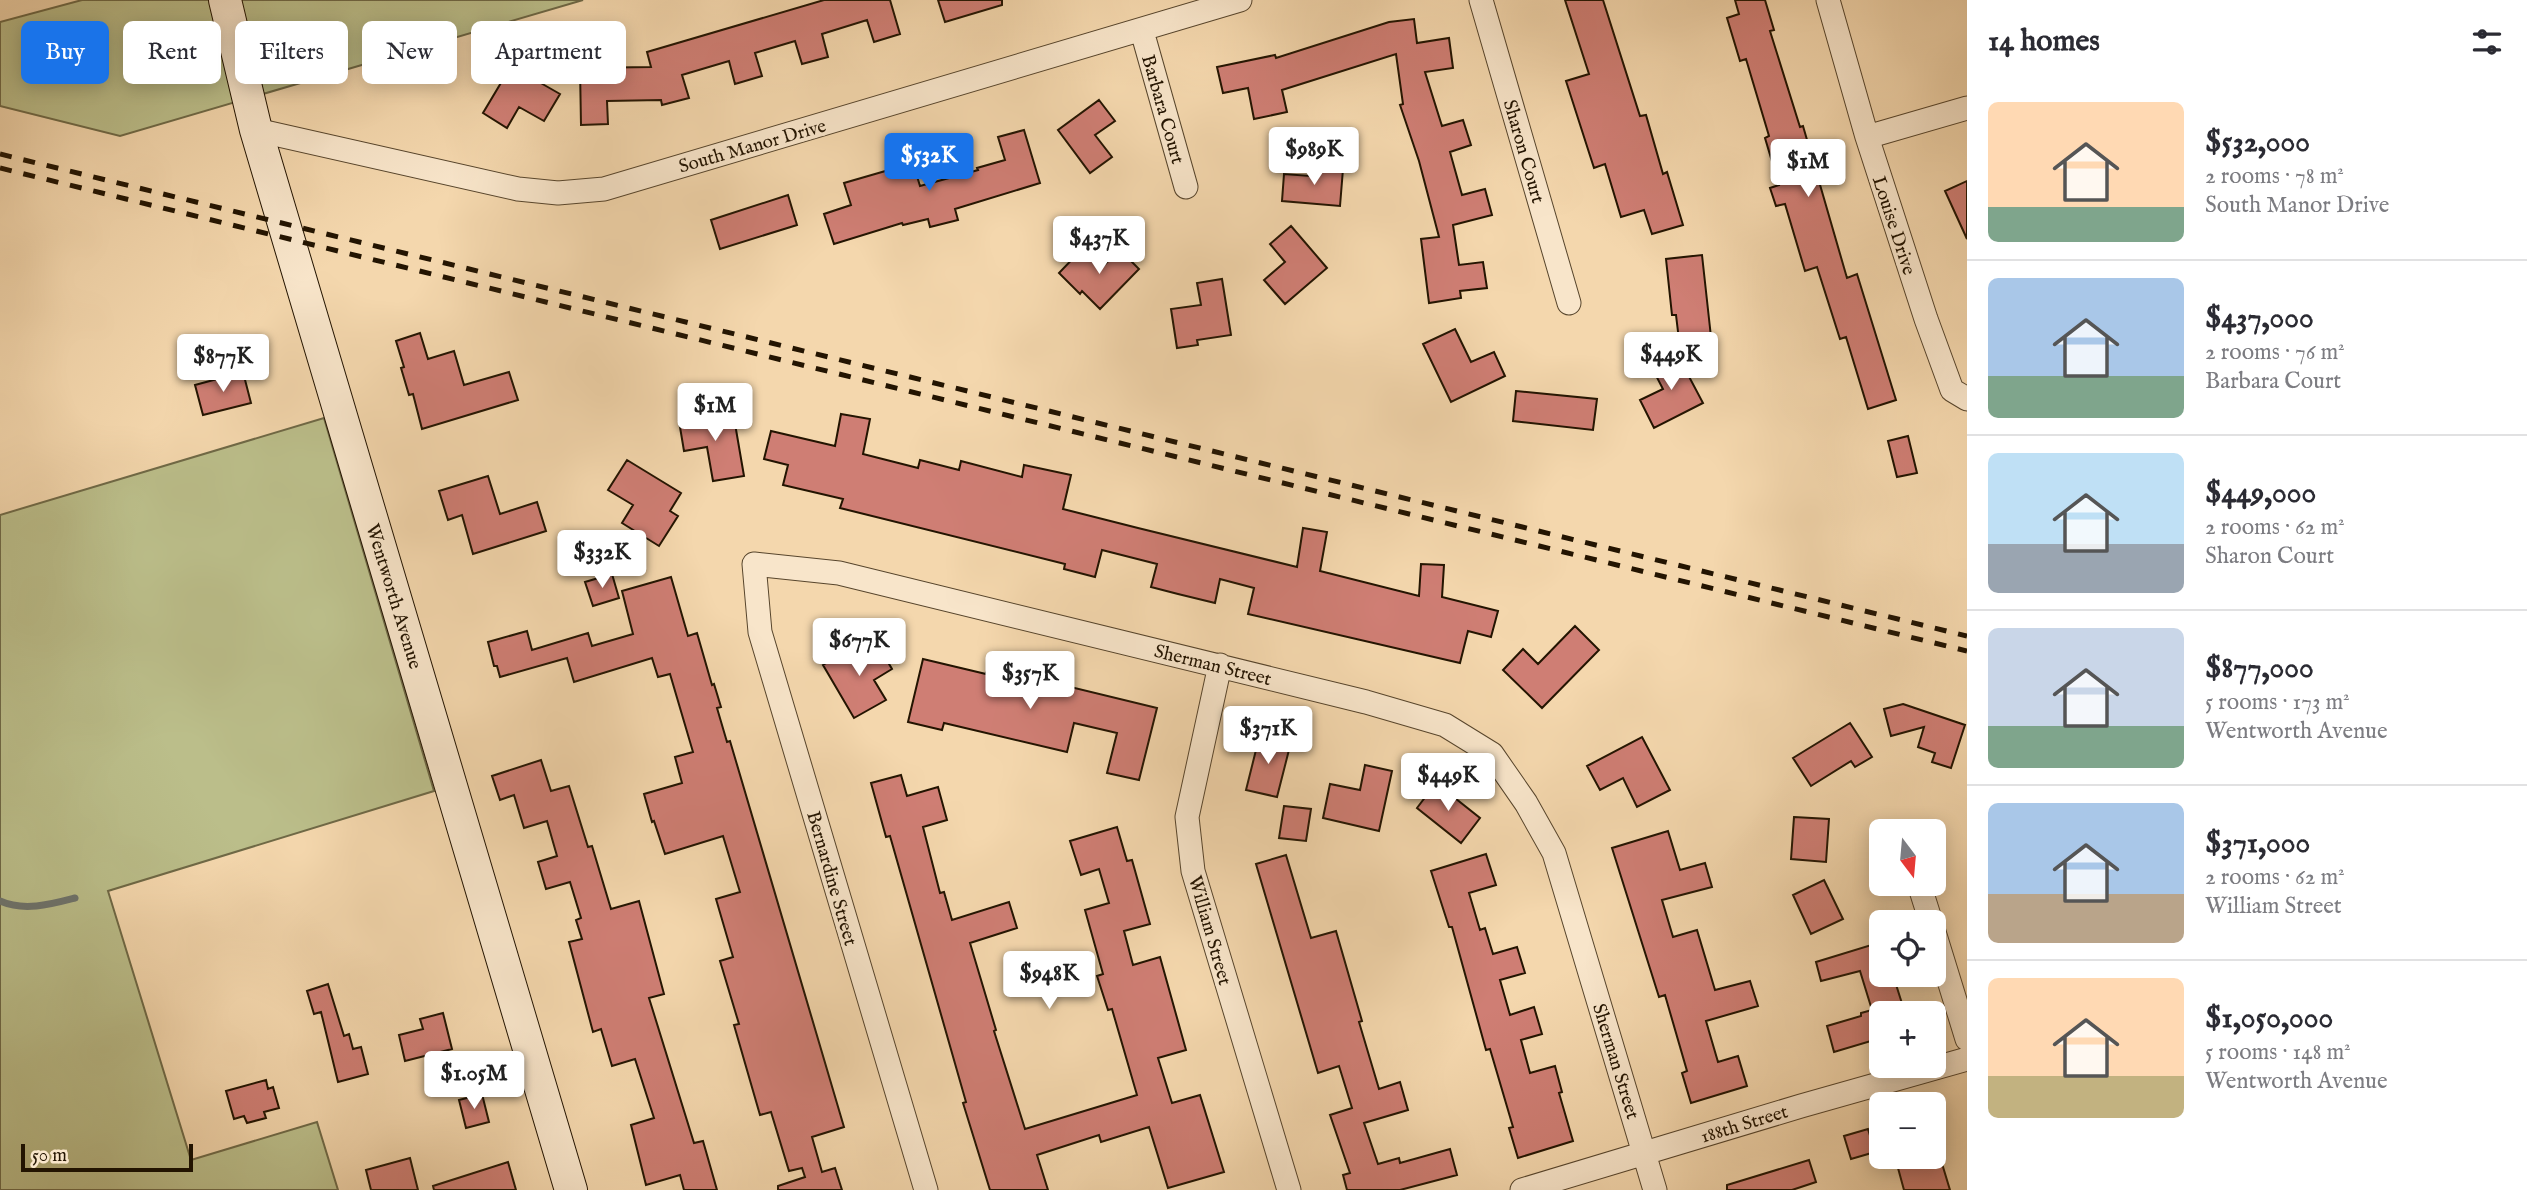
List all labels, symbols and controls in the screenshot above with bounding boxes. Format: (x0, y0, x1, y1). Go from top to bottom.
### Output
chip: Buy (21, 21, 109, 84)
chip: Rent (123, 21, 221, 84)
chip: Filters (235, 21, 348, 84)
chip: New (362, 21, 457, 84)
chip: Apartment (471, 21, 626, 84)
text: 14 homes (1988, 23, 2100, 61)
icon: filters (2468, 23, 2506, 61)
street label: Barbara Court (1135, 52, 1189, 167)
street label: Sharon Court (1497, 97, 1549, 207)
street label: South Manor Drive (676, 114, 829, 179)
text: $532,000 (2205, 124, 2310, 162)
pin: $989K (1265, 128, 1363, 187)
icon: home (2044, 130, 2128, 214)
pin: $532K (880, 134, 978, 193)
text: $989K (1285, 135, 1343, 164)
pin: $1M (1774, 140, 1842, 199)
text: $532K (900, 141, 958, 170)
text: $1M (1787, 147, 1829, 176)
text: 2 rooms · 78 m² (2205, 162, 2344, 191)
street label: Louise Drive (1866, 173, 1920, 278)
text: South Manor Drive (2205, 191, 2389, 220)
pin: $437K (1050, 216, 1148, 276)
text: $437K (1069, 224, 1129, 253)
text: $437,000 (2205, 300, 2314, 338)
icon: home (2044, 306, 2128, 390)
pin: $449K (1622, 332, 1720, 392)
pin: $877K (174, 334, 272, 394)
text: 2 rooms · 76 m² (2205, 338, 2345, 367)
text: $449K (1640, 340, 1702, 369)
text: $877K (193, 342, 253, 371)
text: Barbara Court (2205, 367, 2341, 396)
pin: $1M (681, 384, 749, 443)
text: $1M (694, 391, 736, 420)
text: $449,000 (2205, 475, 2316, 513)
icon: home (2044, 481, 2128, 565)
text: 2 rooms · 62 m² (2205, 513, 2345, 542)
street label: Wentworth Avenue (360, 521, 427, 672)
pin: $332K (553, 530, 651, 590)
text: $332K (573, 538, 631, 567)
text: Sharon Court (2205, 542, 2334, 571)
pin: $677K (810, 618, 908, 678)
text: $677K (829, 626, 889, 655)
street label: Sherman Street (1151, 640, 1274, 692)
text: $877,000 (2205, 650, 2314, 688)
pin: $357K (981, 652, 1079, 711)
icon: home (2044, 656, 2128, 740)
text: $357K (1001, 659, 1059, 688)
text: 5 rooms · 173 m² (2205, 688, 2350, 717)
pin: $371K (1219, 706, 1317, 766)
text: $371K (1239, 714, 1297, 743)
text: Wentworth Avenue (2205, 717, 2388, 746)
pin: $449K (1399, 754, 1497, 813)
text: $449K (1417, 761, 1479, 790)
street label: Bernardine Street (800, 808, 862, 949)
north arrow (1869, 819, 1946, 896)
map controls (1869, 819, 1946, 1169)
text: $371,000 (2205, 825, 2310, 863)
icon: home (2044, 831, 2128, 915)
text: 2 rooms · 62 m² (2205, 863, 2345, 892)
street label: William Street (1182, 873, 1236, 989)
text: William Street (2205, 892, 2342, 921)
button: locate (1869, 910, 1946, 987)
pin: $948K (1000, 951, 1098, 1011)
text: $948K (1019, 959, 1079, 988)
text: $1,050,000 (2205, 1000, 2333, 1038)
street label: Sherman Street (1586, 1001, 1644, 1123)
button: + (1869, 1001, 1946, 1078)
icon: home (2044, 1006, 2128, 1090)
text: 5 rooms · 148 m² (2205, 1038, 2351, 1067)
pin: $1.05M (417, 1052, 531, 1111)
text: $1.05M (440, 1059, 508, 1088)
text: Wentworth Avenue (2205, 1067, 2388, 1096)
button: − (1869, 1092, 1946, 1169)
street label: 188th Street (1698, 1100, 1792, 1150)
scale bar (21, 1141, 192, 1173)
text: 50 m (32, 1144, 67, 1168)

